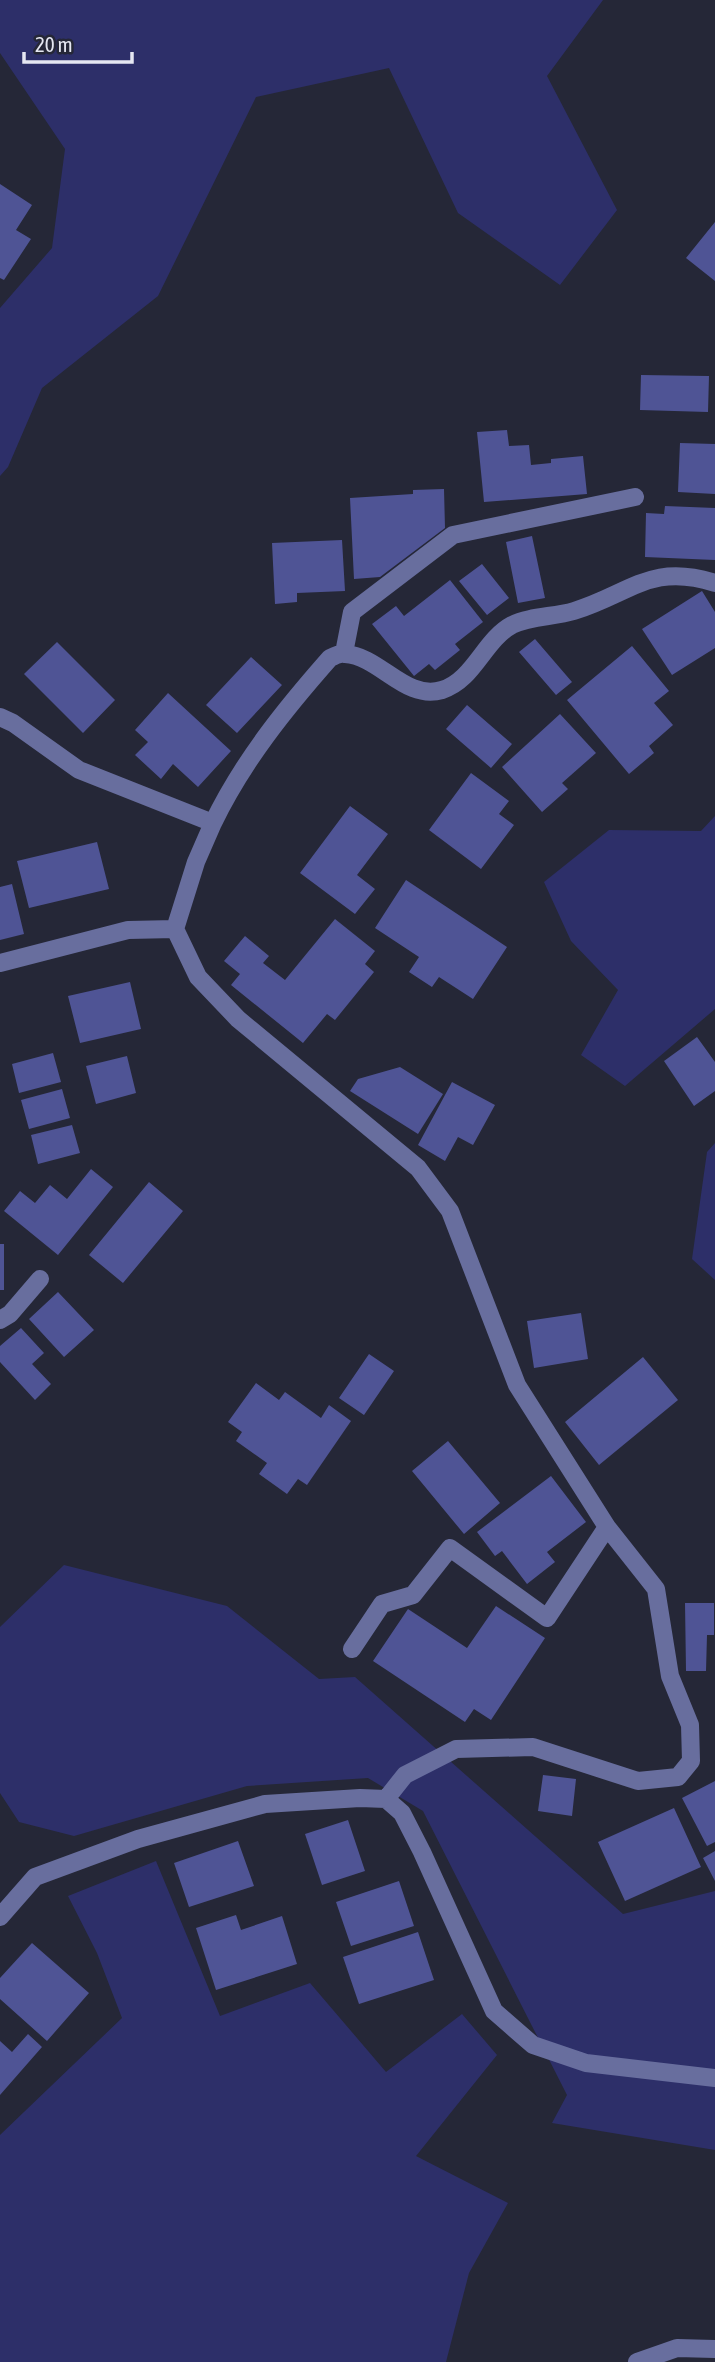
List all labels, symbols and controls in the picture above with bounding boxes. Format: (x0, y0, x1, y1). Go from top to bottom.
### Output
scale bar (24, 21, 133, 65)
text: 20 m (35, 32, 73, 56)

